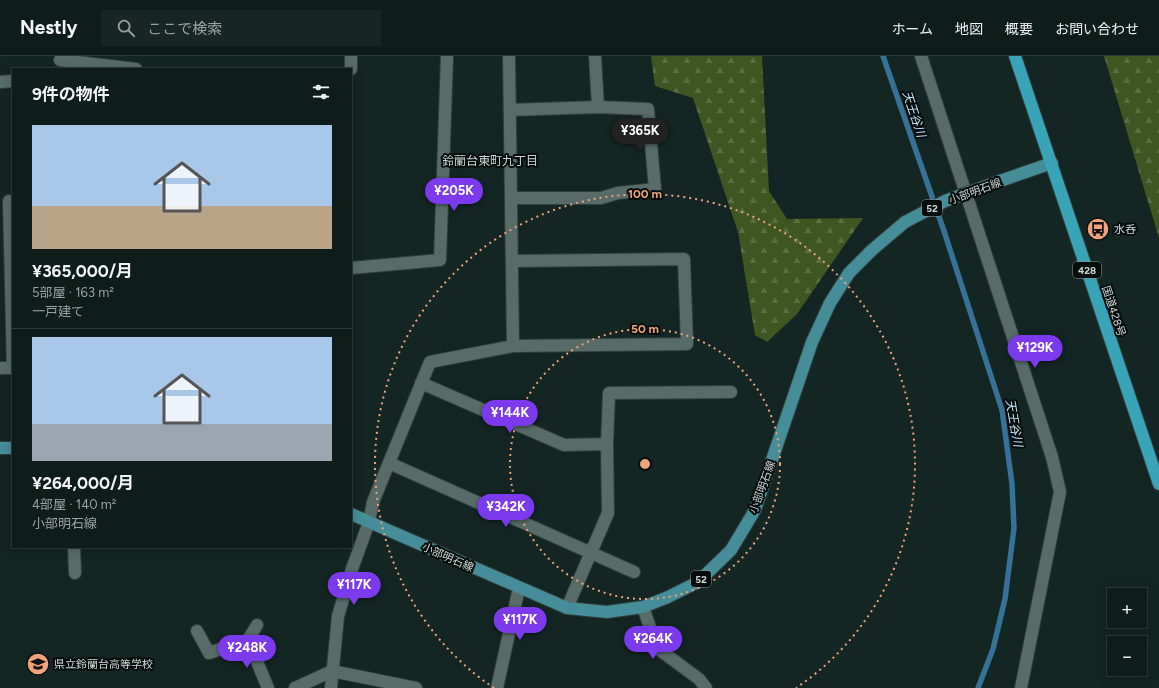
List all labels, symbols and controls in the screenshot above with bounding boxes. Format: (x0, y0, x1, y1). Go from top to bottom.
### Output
search box (101, 10, 381, 46)
text: Nestly (20, 16, 77, 39)
icon: search (115, 17, 137, 39)
text: ここで検索 (147, 20, 222, 38)
text: ホーム (891, 21, 933, 38)
text: 地図 (955, 21, 983, 38)
text: 概要 (1005, 21, 1033, 38)
text: お問い合わせ (1055, 21, 1139, 38)
icon: filters (310, 81, 332, 103)
text: 9件の物件 (32, 84, 110, 104)
water label: 天王谷川 (900, 89, 929, 141)
pin: ¥365K (612, 118, 668, 152)
text: ¥365K (621, 123, 659, 138)
icon: home (146, 151, 218, 223)
district label: 鈴蘭台東町九丁目 (442, 154, 538, 168)
street label: 小部明石線 (947, 176, 1003, 207)
pin: ¥205K (426, 178, 482, 212)
text: ¥205K (434, 183, 474, 198)
text: 100 m (628, 187, 662, 201)
road number: 52 (922, 200, 942, 216)
bus stop icon: 水呑 (1085, 216, 1111, 242)
place label: 水呑 (1114, 223, 1136, 236)
text: ¥365,000/月 (32, 261, 133, 281)
road number: 428 (1073, 262, 1101, 278)
street label: 国道428号 (1099, 284, 1128, 338)
text: 5部屋 · 163 m² (32, 285, 114, 300)
text: 一戸建て (32, 304, 84, 319)
text: 50 m (631, 322, 659, 336)
pin: ¥129K (1007, 335, 1063, 369)
text: ¥129K (1017, 340, 1053, 355)
icon: home (146, 363, 218, 435)
water label: 天王谷川 (1003, 398, 1025, 450)
pin: ¥144K (482, 400, 538, 434)
text: ¥144K (491, 405, 529, 420)
centre of rings (638, 457, 652, 471)
street label: 小部明石線 (747, 459, 778, 515)
text: ¥264,000/月 (32, 473, 134, 493)
pin: ¥342K (478, 494, 534, 528)
text: 4部屋 · 140 m² (32, 497, 117, 512)
text: ¥342K (486, 499, 526, 514)
text: 小部明石線 (32, 516, 97, 531)
street label: 小部明石線 (420, 540, 476, 575)
road number: 52 (691, 571, 711, 587)
pin: ¥117K (326, 572, 382, 606)
text: ¥117K (337, 577, 371, 592)
map controls (1107, 588, 1147, 676)
button: + (1107, 588, 1147, 628)
pin: ¥117K (492, 607, 548, 641)
text: ¥117K (503, 612, 537, 627)
pin: ¥264K (625, 626, 681, 660)
text: ¥264K (633, 631, 673, 646)
pin: ¥248K (219, 635, 275, 669)
button: − (1107, 636, 1147, 676)
text: ¥248K (227, 640, 267, 655)
school or university icon: 県立鈴蘭台高等学校 (25, 651, 51, 677)
place label: 県立鈴蘭台高等学校 (54, 658, 153, 671)

